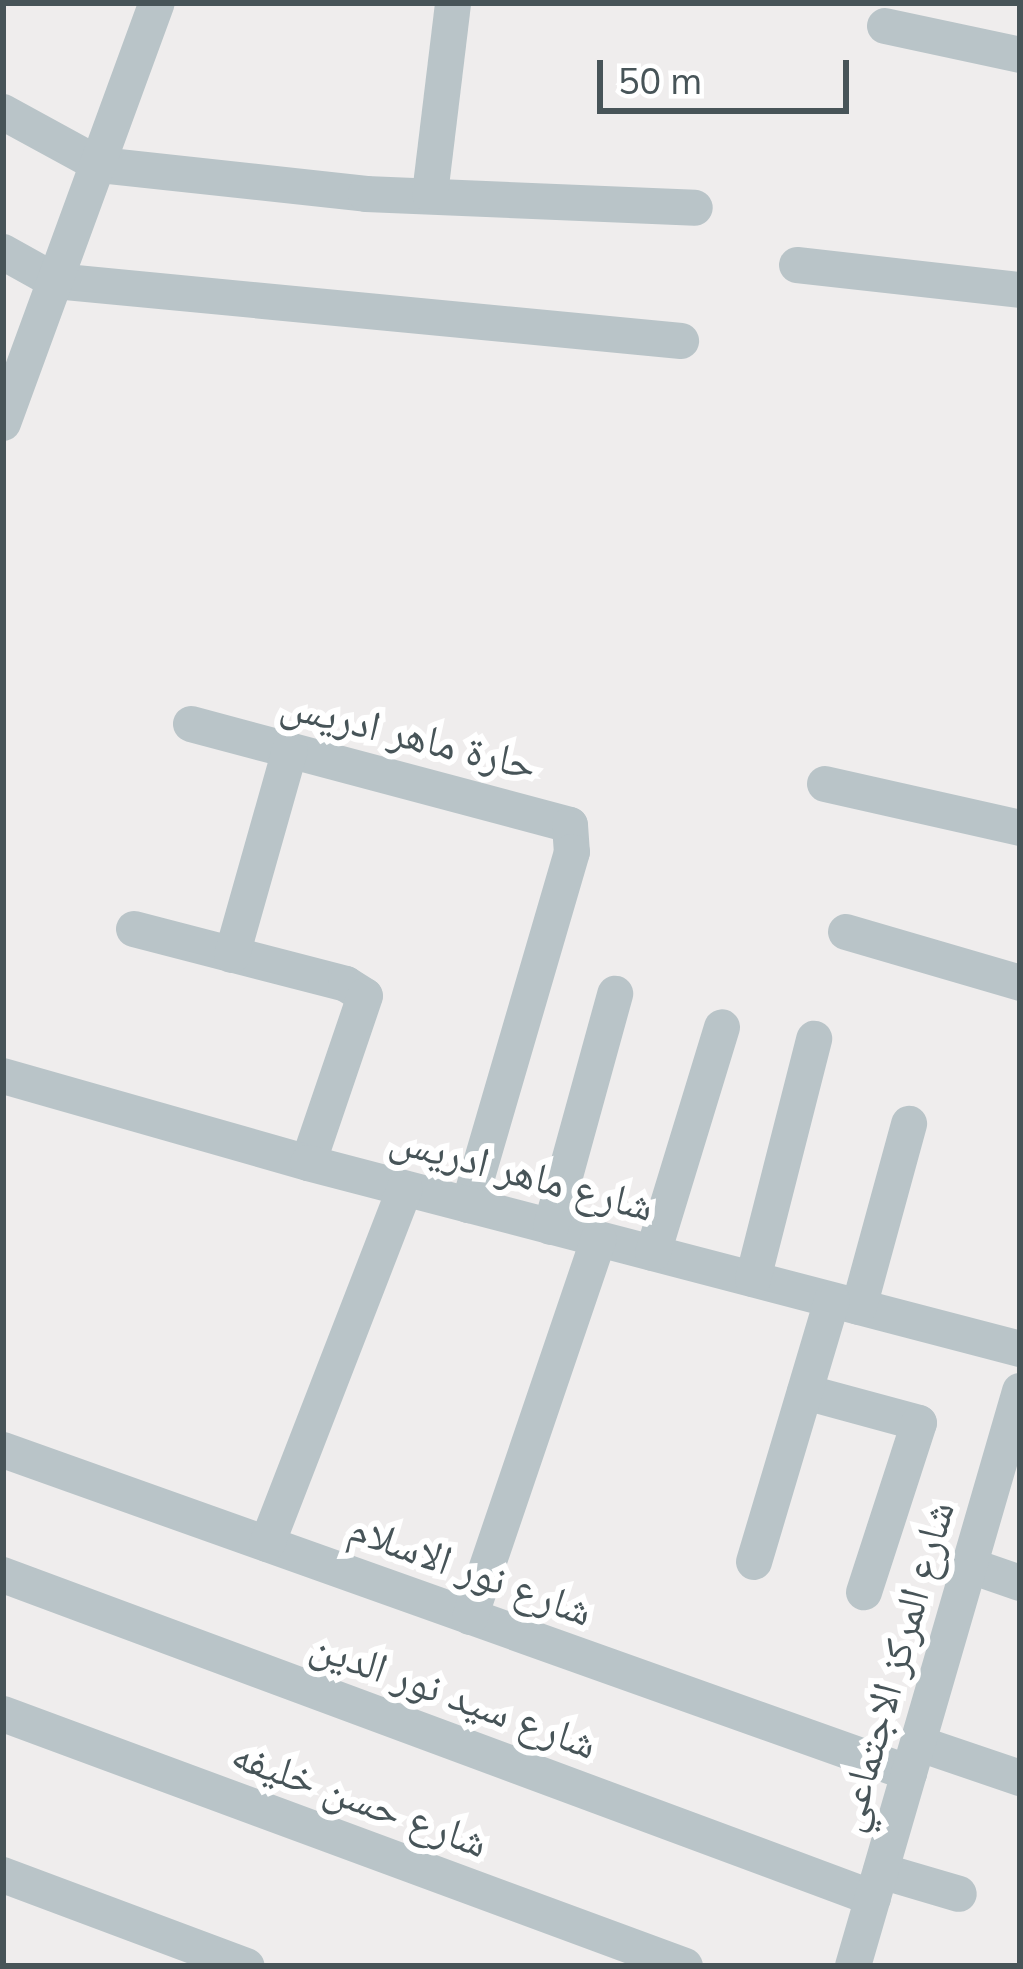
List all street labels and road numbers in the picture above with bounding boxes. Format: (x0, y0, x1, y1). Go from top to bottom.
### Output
street label: حارة ماهر ادريس (276, 678, 542, 790)
street label: شارع ماهر ادريس (385, 1113, 659, 1231)
street label: شارع المركز الاجتماعي (822, 1495, 964, 1837)
street label: شارع نور الاسلام (343, 1502, 599, 1636)
street label: شارع سيد نور الدين (304, 1619, 604, 1769)
street label: شارع حسن خليفه (225, 1728, 495, 1868)

